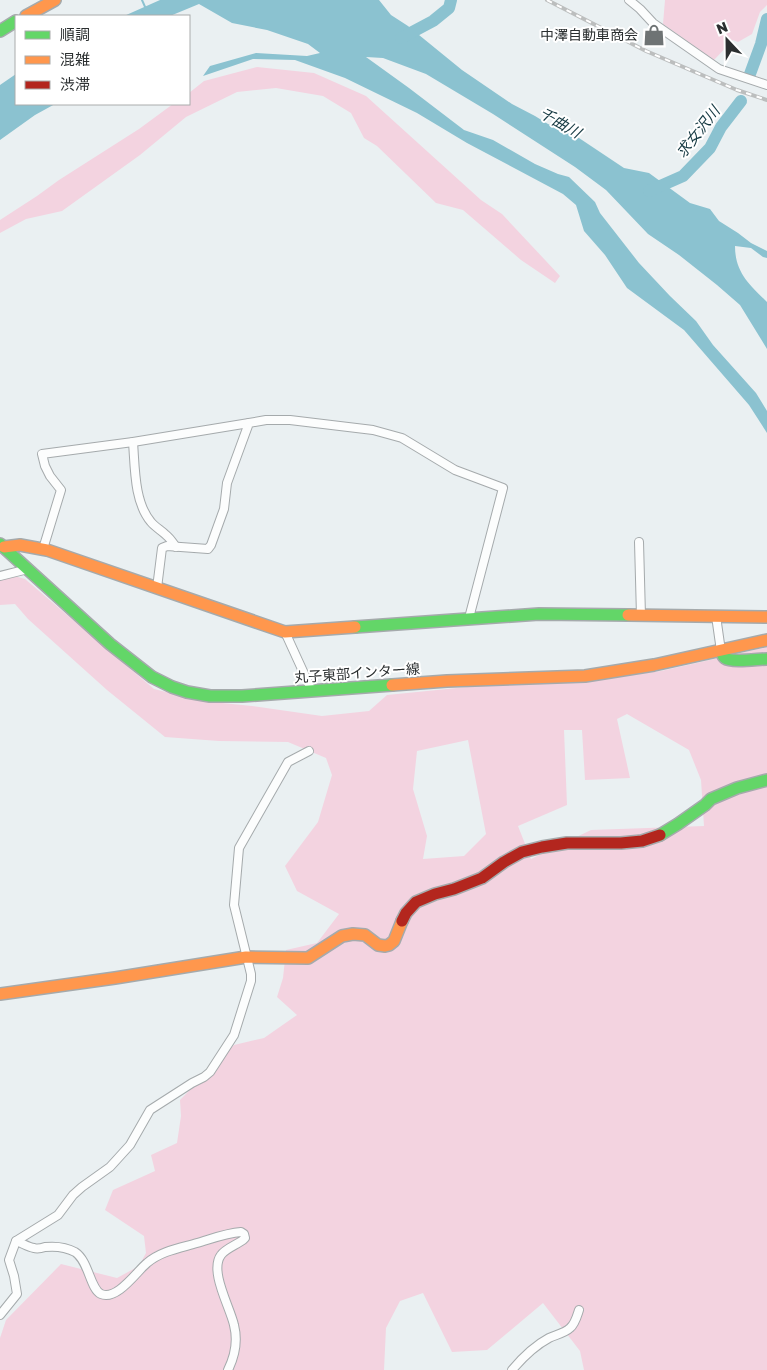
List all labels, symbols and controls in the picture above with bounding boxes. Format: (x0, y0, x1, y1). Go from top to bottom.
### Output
legend (15, 15, 190, 105)
north arrow (702, 15, 752, 65)
text: N (714, 18, 730, 37)
shop icon: 中澤自動車商会 (641, 22, 667, 48)
text: 順調 (60, 25, 90, 43)
place label: 中澤自動車商会 (540, 26, 638, 43)
text: 混雑 (60, 50, 90, 68)
text: 渋滞 (60, 75, 90, 93)
water label: 求女沢川 (672, 101, 724, 161)
water label: 千曲川 (537, 103, 586, 142)
street label: 丸子東部インター線 (294, 660, 420, 685)

